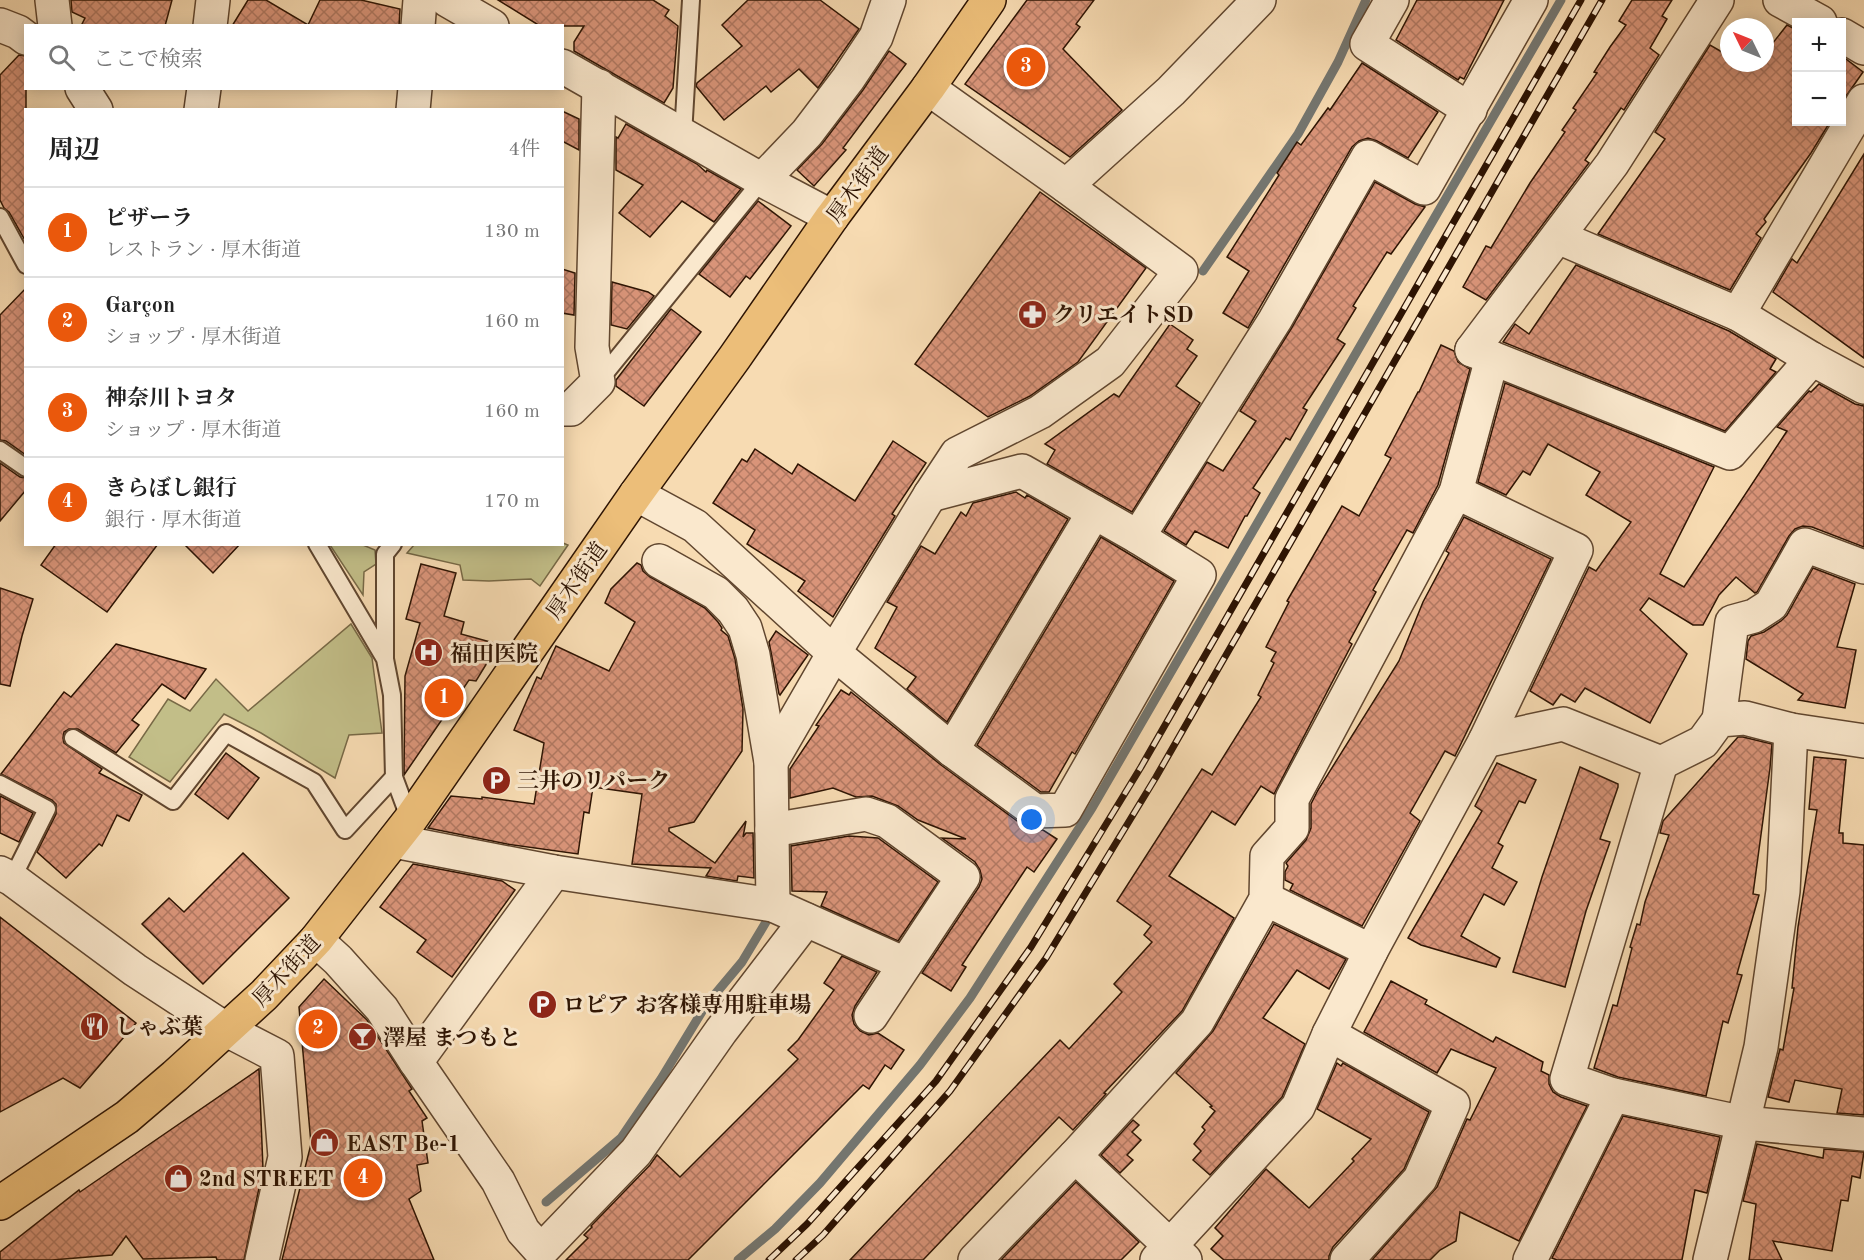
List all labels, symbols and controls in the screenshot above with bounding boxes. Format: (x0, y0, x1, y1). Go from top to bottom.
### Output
north arrow (1720, 18, 1774, 72)
map controls (1792, 18, 1846, 126)
button: + (1792, 18, 1846, 72)
search box (24, 24, 564, 90)
icon: search (45, 41, 78, 74)
pin: 3 (1006, 44, 1046, 90)
text: ここで検索 (93, 49, 203, 71)
button: − (1792, 72, 1846, 126)
text: 周辺 (48, 138, 100, 164)
text: 4件 (508, 140, 540, 160)
street label: 厚木街道 (822, 142, 893, 227)
text: ピザーラ (105, 208, 193, 230)
text: 1 (62, 222, 73, 242)
text: 130 m (484, 222, 540, 242)
text: レストラン · 厚木街道 (105, 241, 301, 261)
text: Garçon (105, 295, 175, 317)
pharmacy icon: クリエイトSD (1016, 298, 1048, 330)
place label: クリエイトSD (1053, 304, 1194, 327)
text: 2 (62, 312, 73, 332)
text: 160 m (484, 312, 540, 332)
text: ショップ · 厚木街道 (105, 328, 281, 348)
text: 神奈川トヨタ (105, 388, 237, 410)
text: 3 (62, 402, 73, 422)
text: 160 m (484, 402, 540, 422)
text: ショップ · 厚木街道 (105, 421, 281, 441)
text: きらぼし銀行 (105, 478, 237, 500)
text: 4 (62, 492, 73, 512)
text: 170 m (484, 492, 540, 512)
text: 銀行 · 厚木街道 (105, 511, 242, 531)
street label: 厚木街道 (542, 538, 612, 624)
hospital icon: 福田医院 (413, 637, 445, 669)
place label: 福田医院 (450, 642, 538, 666)
pin: 1 (424, 676, 464, 720)
parking icon: 三井のリパーク (480, 764, 512, 796)
place label: 三井のリパーク (517, 769, 670, 793)
your location (1017, 805, 1046, 834)
street label: 厚木街道 (248, 930, 326, 1011)
parking icon: ロピア お客様専用駐車場 (526, 988, 558, 1020)
place label: ロピア お客様専用駐車場 (563, 993, 811, 1017)
pin: 2 (298, 1006, 338, 1052)
restaurant icon: しゃぶ葉 (78, 1010, 110, 1042)
place label: しゃぶ葉 (115, 1015, 203, 1039)
bar icon: 澤屋 まつもと (346, 1021, 378, 1053)
place label: 澤屋 まつもと (383, 1026, 521, 1050)
shop icon: EAST Be-1 (309, 1127, 341, 1159)
place label: EAST Be-1 (346, 1134, 460, 1156)
pin: 4 (344, 1156, 382, 1200)
shop icon: 2nd STREET (162, 1162, 194, 1194)
place label: 2nd STREET (199, 1169, 334, 1191)

